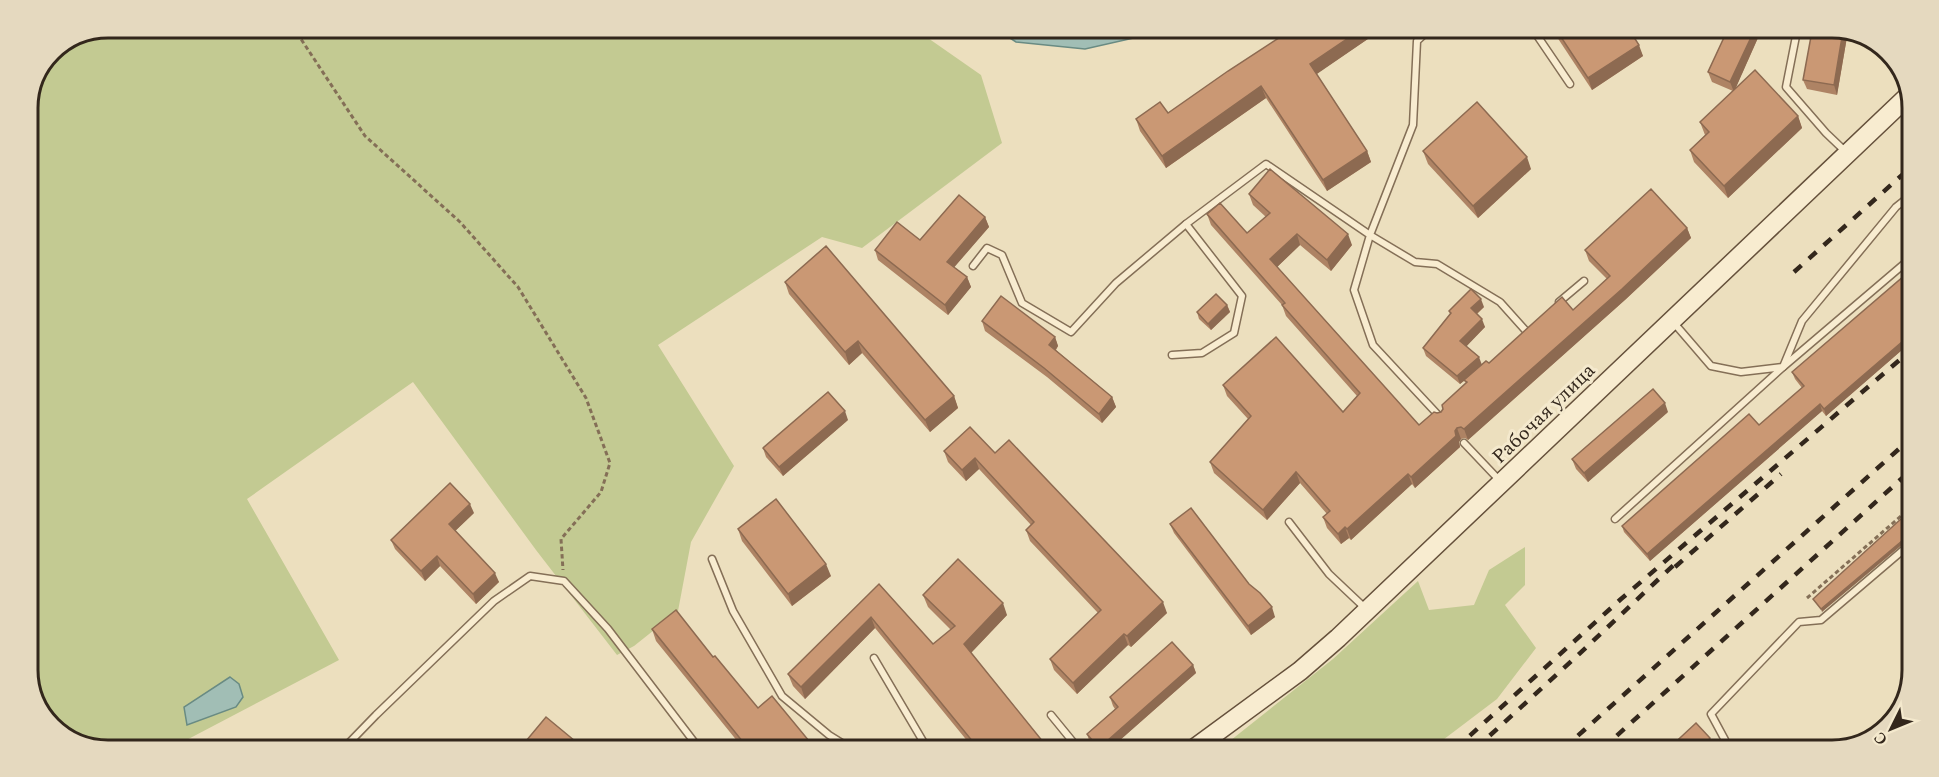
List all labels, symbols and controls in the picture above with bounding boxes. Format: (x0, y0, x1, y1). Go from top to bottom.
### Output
street label: Рабочая улица (1485, 356, 1602, 471)
north arrow (1861, 699, 1921, 759)
text: С (1868, 726, 1893, 751)

